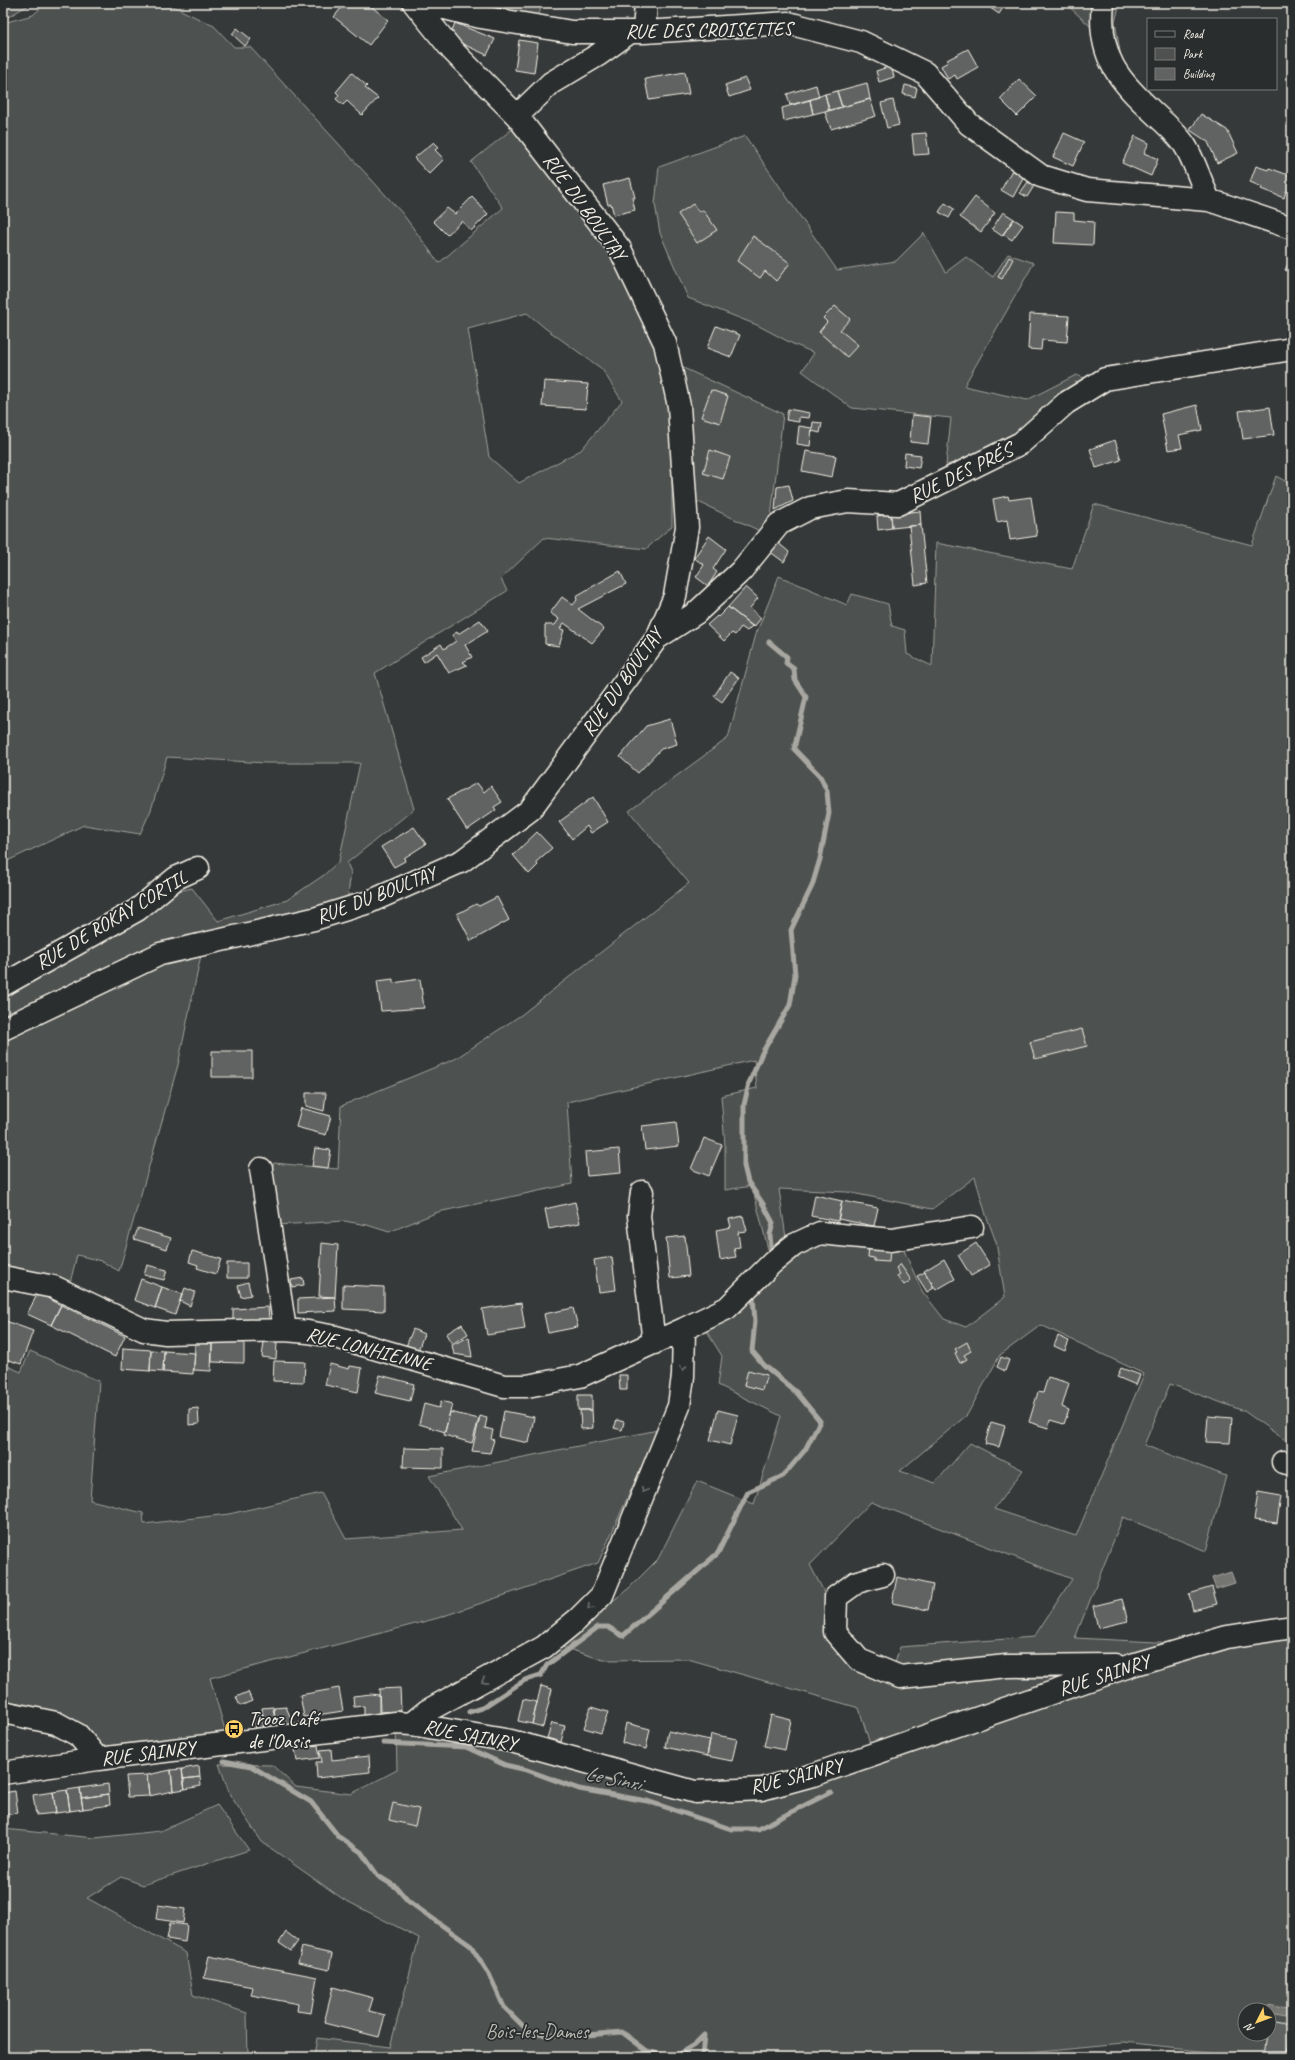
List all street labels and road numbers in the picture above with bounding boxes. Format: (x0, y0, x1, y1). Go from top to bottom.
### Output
street label: RUE DES CROISETTES (625, 16, 796, 44)
street label: RUE DU BOULTAY (538, 149, 634, 268)
street label: RUE DES PRÉS (905, 435, 1021, 509)
street label: RUE DU BOULTAY (576, 621, 670, 741)
street label: RUE DU BOULTAY (313, 860, 442, 929)
street label: RUE DE ROKAY CORTIL (31, 865, 192, 975)
street label: RUE LONHIENNE (304, 1321, 437, 1377)
street label: RUE SAINRY (1055, 1648, 1156, 1701)
street label: RUE SAINRY (421, 1714, 522, 1757)
street label: RUE SAINRY (100, 1734, 199, 1771)
street label: RUE SAINRY (747, 1752, 848, 1800)

